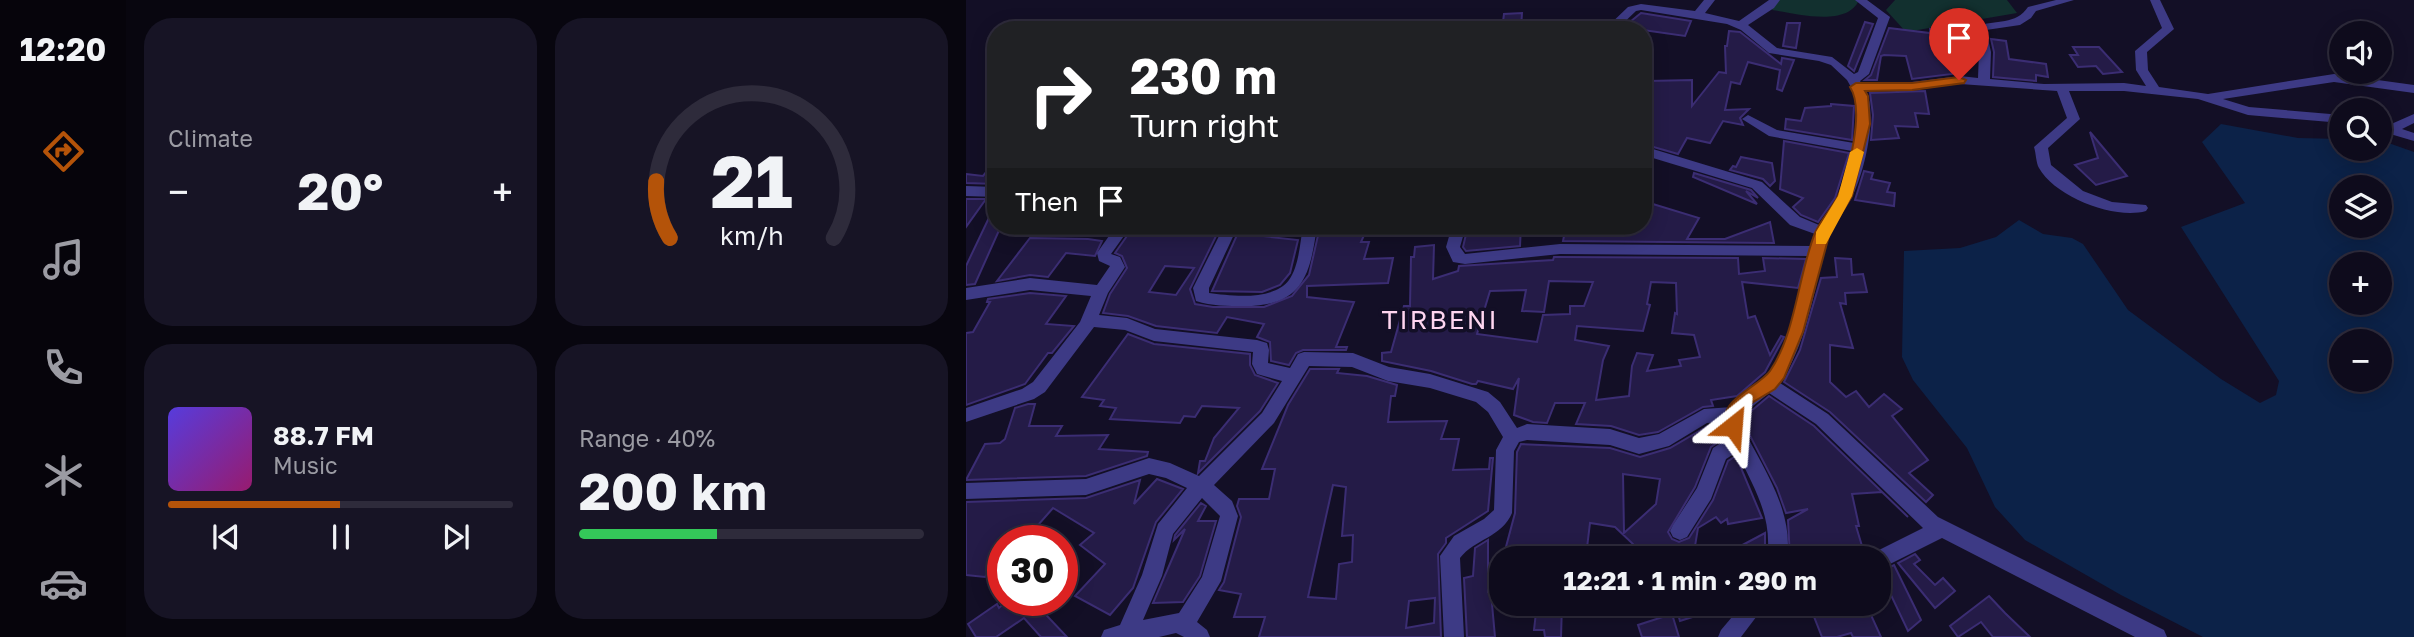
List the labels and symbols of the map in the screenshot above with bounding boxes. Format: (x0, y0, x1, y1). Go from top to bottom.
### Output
pin (1929, 8, 1989, 80)
district label: TIRBENI (1381, 304, 1499, 335)
position arrow (1696, 389, 1770, 463)
speed limit sign: 30 (987, 525, 1078, 616)

